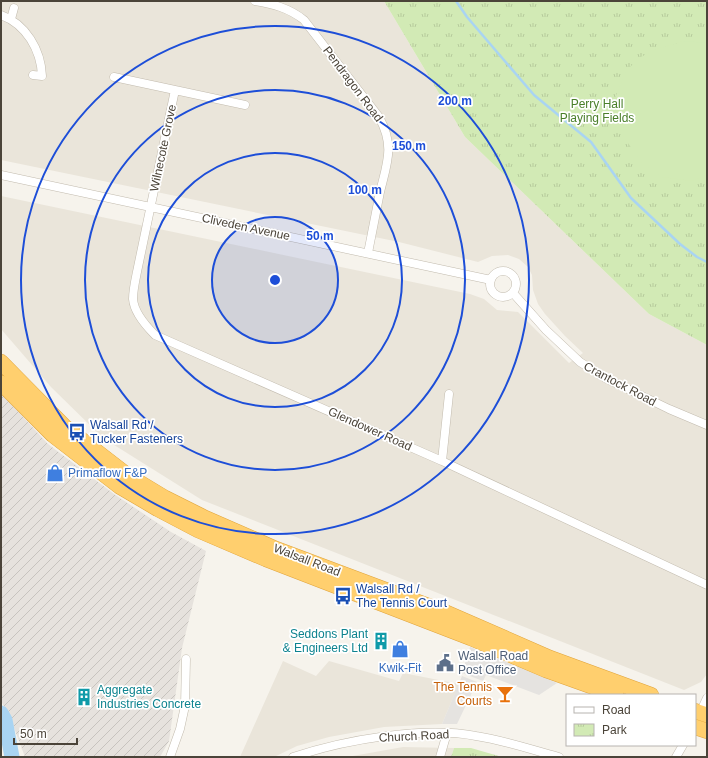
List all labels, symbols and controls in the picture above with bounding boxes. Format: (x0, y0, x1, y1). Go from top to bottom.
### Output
street label: Pendragon Road (320, 44, 386, 124)
text: 200 m (438, 94, 472, 108)
park label: Perry Hall Playing Fields (560, 97, 634, 125)
street label: Wilnecote Grove (147, 103, 179, 193)
text: 150 m (392, 139, 426, 153)
text: 100 m (348, 183, 382, 197)
street label: Cliveden Avenue (201, 211, 292, 243)
text: 50 m (306, 229, 334, 243)
centre of rings (268, 273, 282, 287)
street label: Crantock Road (581, 359, 659, 409)
street label: Glendower Road (326, 404, 414, 454)
place label: Walsall Rd / Tucker Fasteners (90, 418, 183, 446)
bus stop icon: Walsall Rd / Tucker Fasteners (67, 422, 87, 442)
shop icon: Primaflow F&P (45, 463, 65, 483)
place label: Primaflow F&P (68, 466, 147, 480)
street label: Walsall Road (272, 541, 342, 579)
place label: Walsall Rd / The Tennis Court (356, 582, 448, 610)
bus stop icon: Walsall Rd / The Tennis Court (333, 586, 353, 606)
place label: Seddons Plant & Engineers Ltd (283, 627, 369, 655)
building icon: Seddons Plant & Engineers Ltd (371, 631, 391, 651)
shop icon: Kwik-Fit (390, 639, 410, 659)
place label: Walsall Road Post Office (458, 649, 528, 677)
public building icon: Walsall Road Post Office (435, 653, 455, 673)
place label: Kwik-Fit (379, 661, 422, 675)
place label: The Tennis Courts (434, 680, 492, 708)
place label: Aggregate Industries Concrete (97, 683, 201, 711)
bar icon: The Tennis Courts (495, 684, 515, 704)
building icon: Aggregate Industries Concrete (74, 687, 94, 707)
legend (566, 694, 696, 746)
text: Road (602, 703, 631, 717)
scale bar (14, 720, 77, 746)
text: Park (602, 723, 628, 737)
text: 50 m (20, 727, 47, 741)
street label: Church Road (378, 727, 450, 745)

